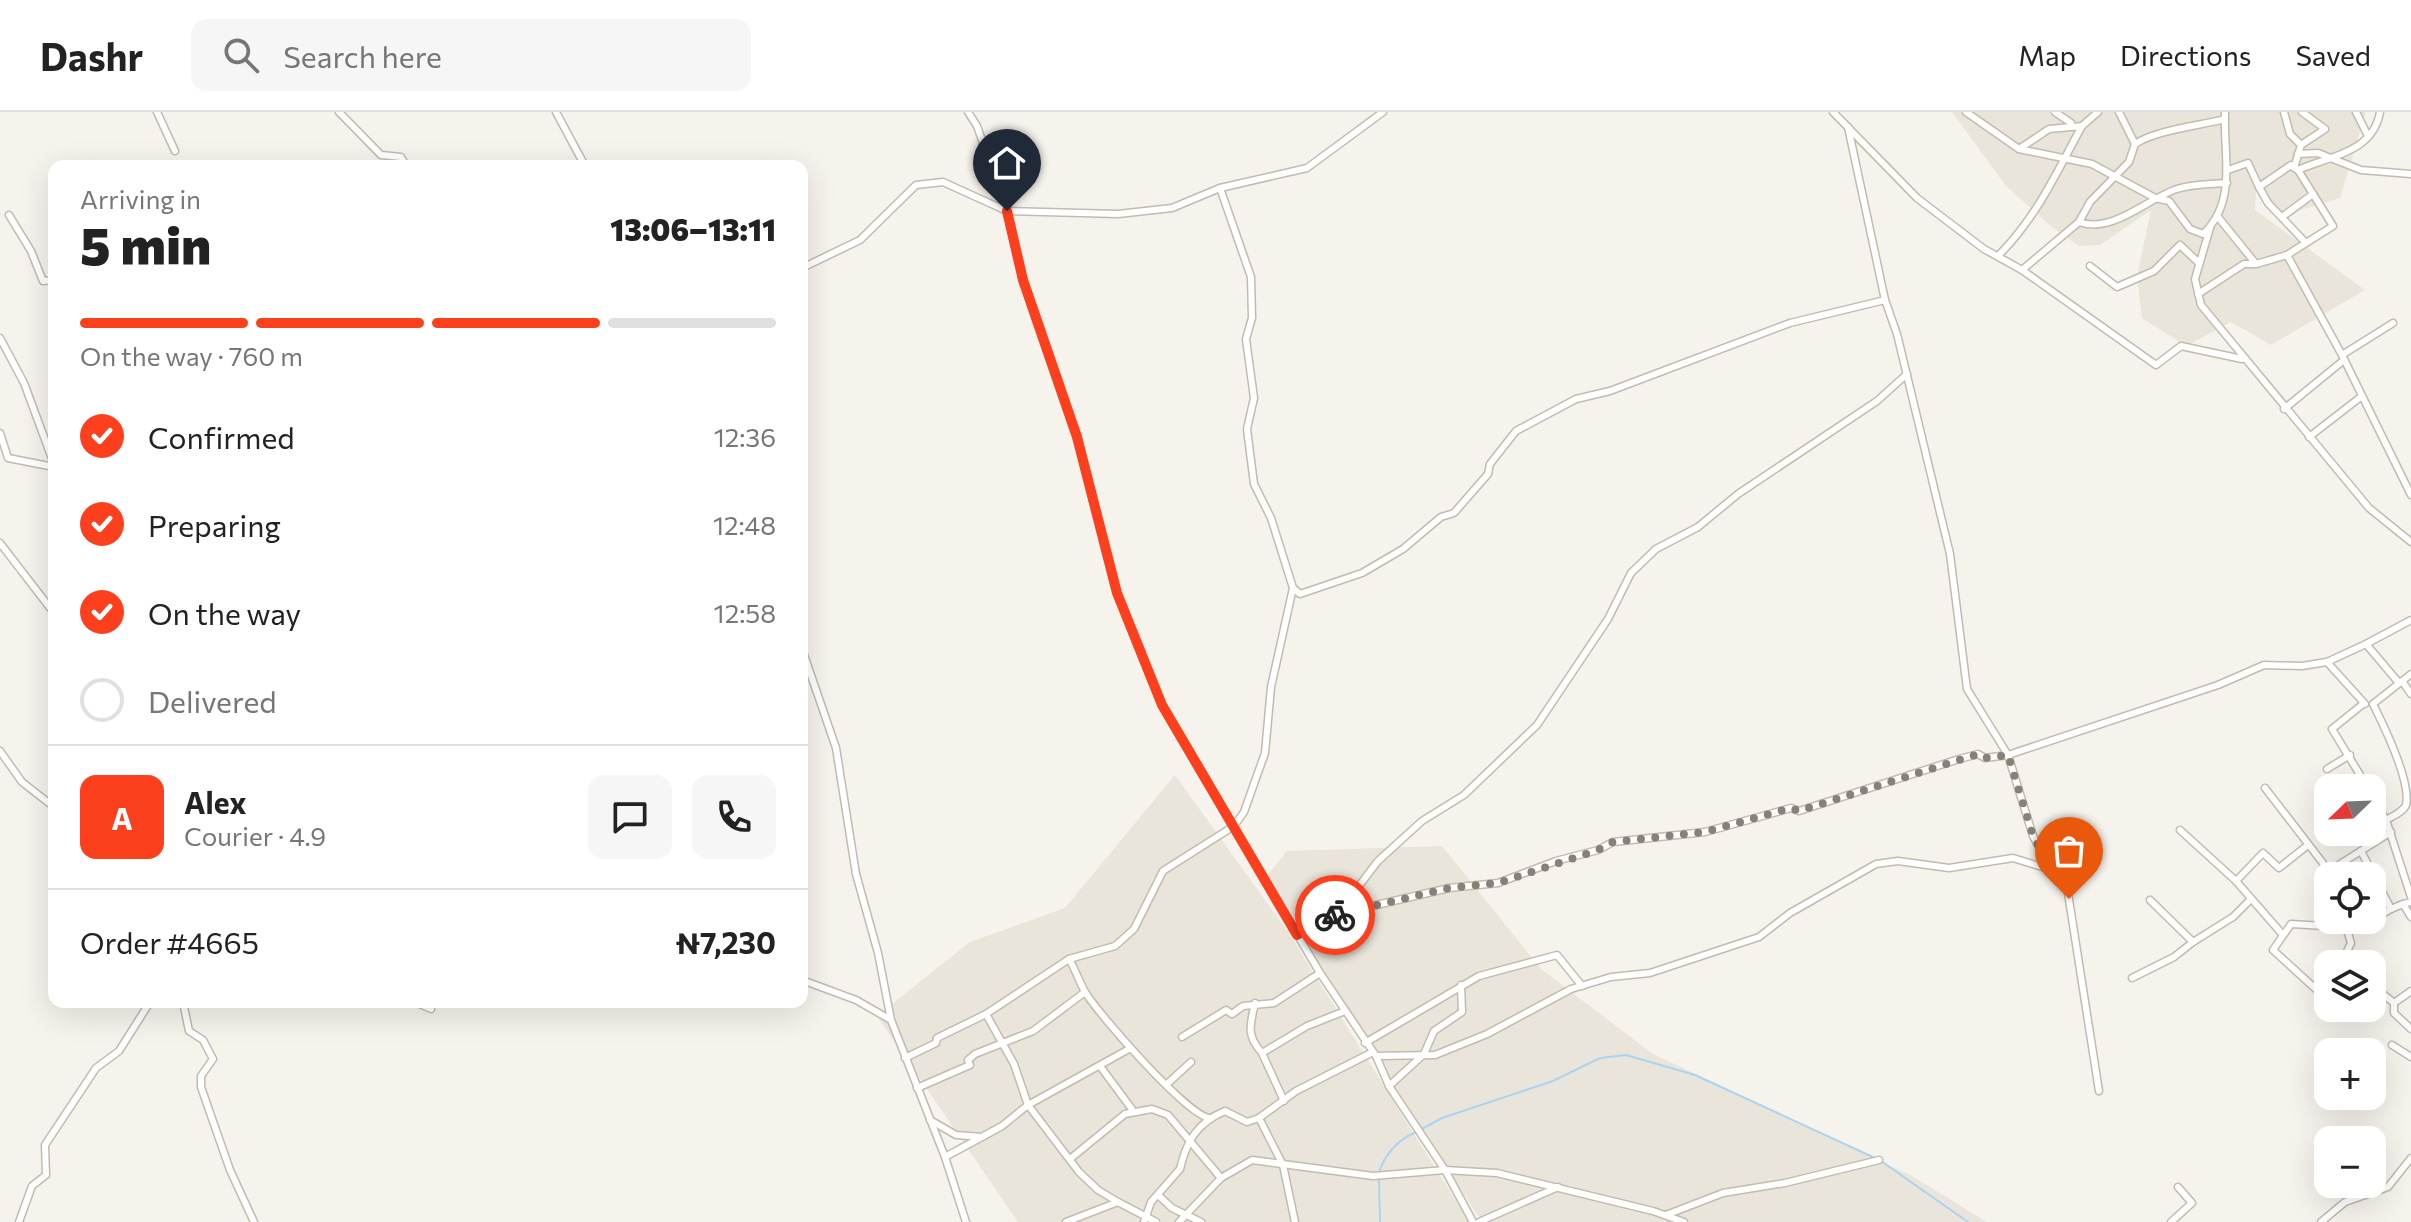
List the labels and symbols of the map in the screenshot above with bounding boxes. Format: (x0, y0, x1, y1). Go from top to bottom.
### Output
pin (973, 129, 1041, 211)
north arrow (2314, 774, 2386, 846)
pin (2035, 817, 2103, 899)
courier (1295, 875, 1375, 955)

